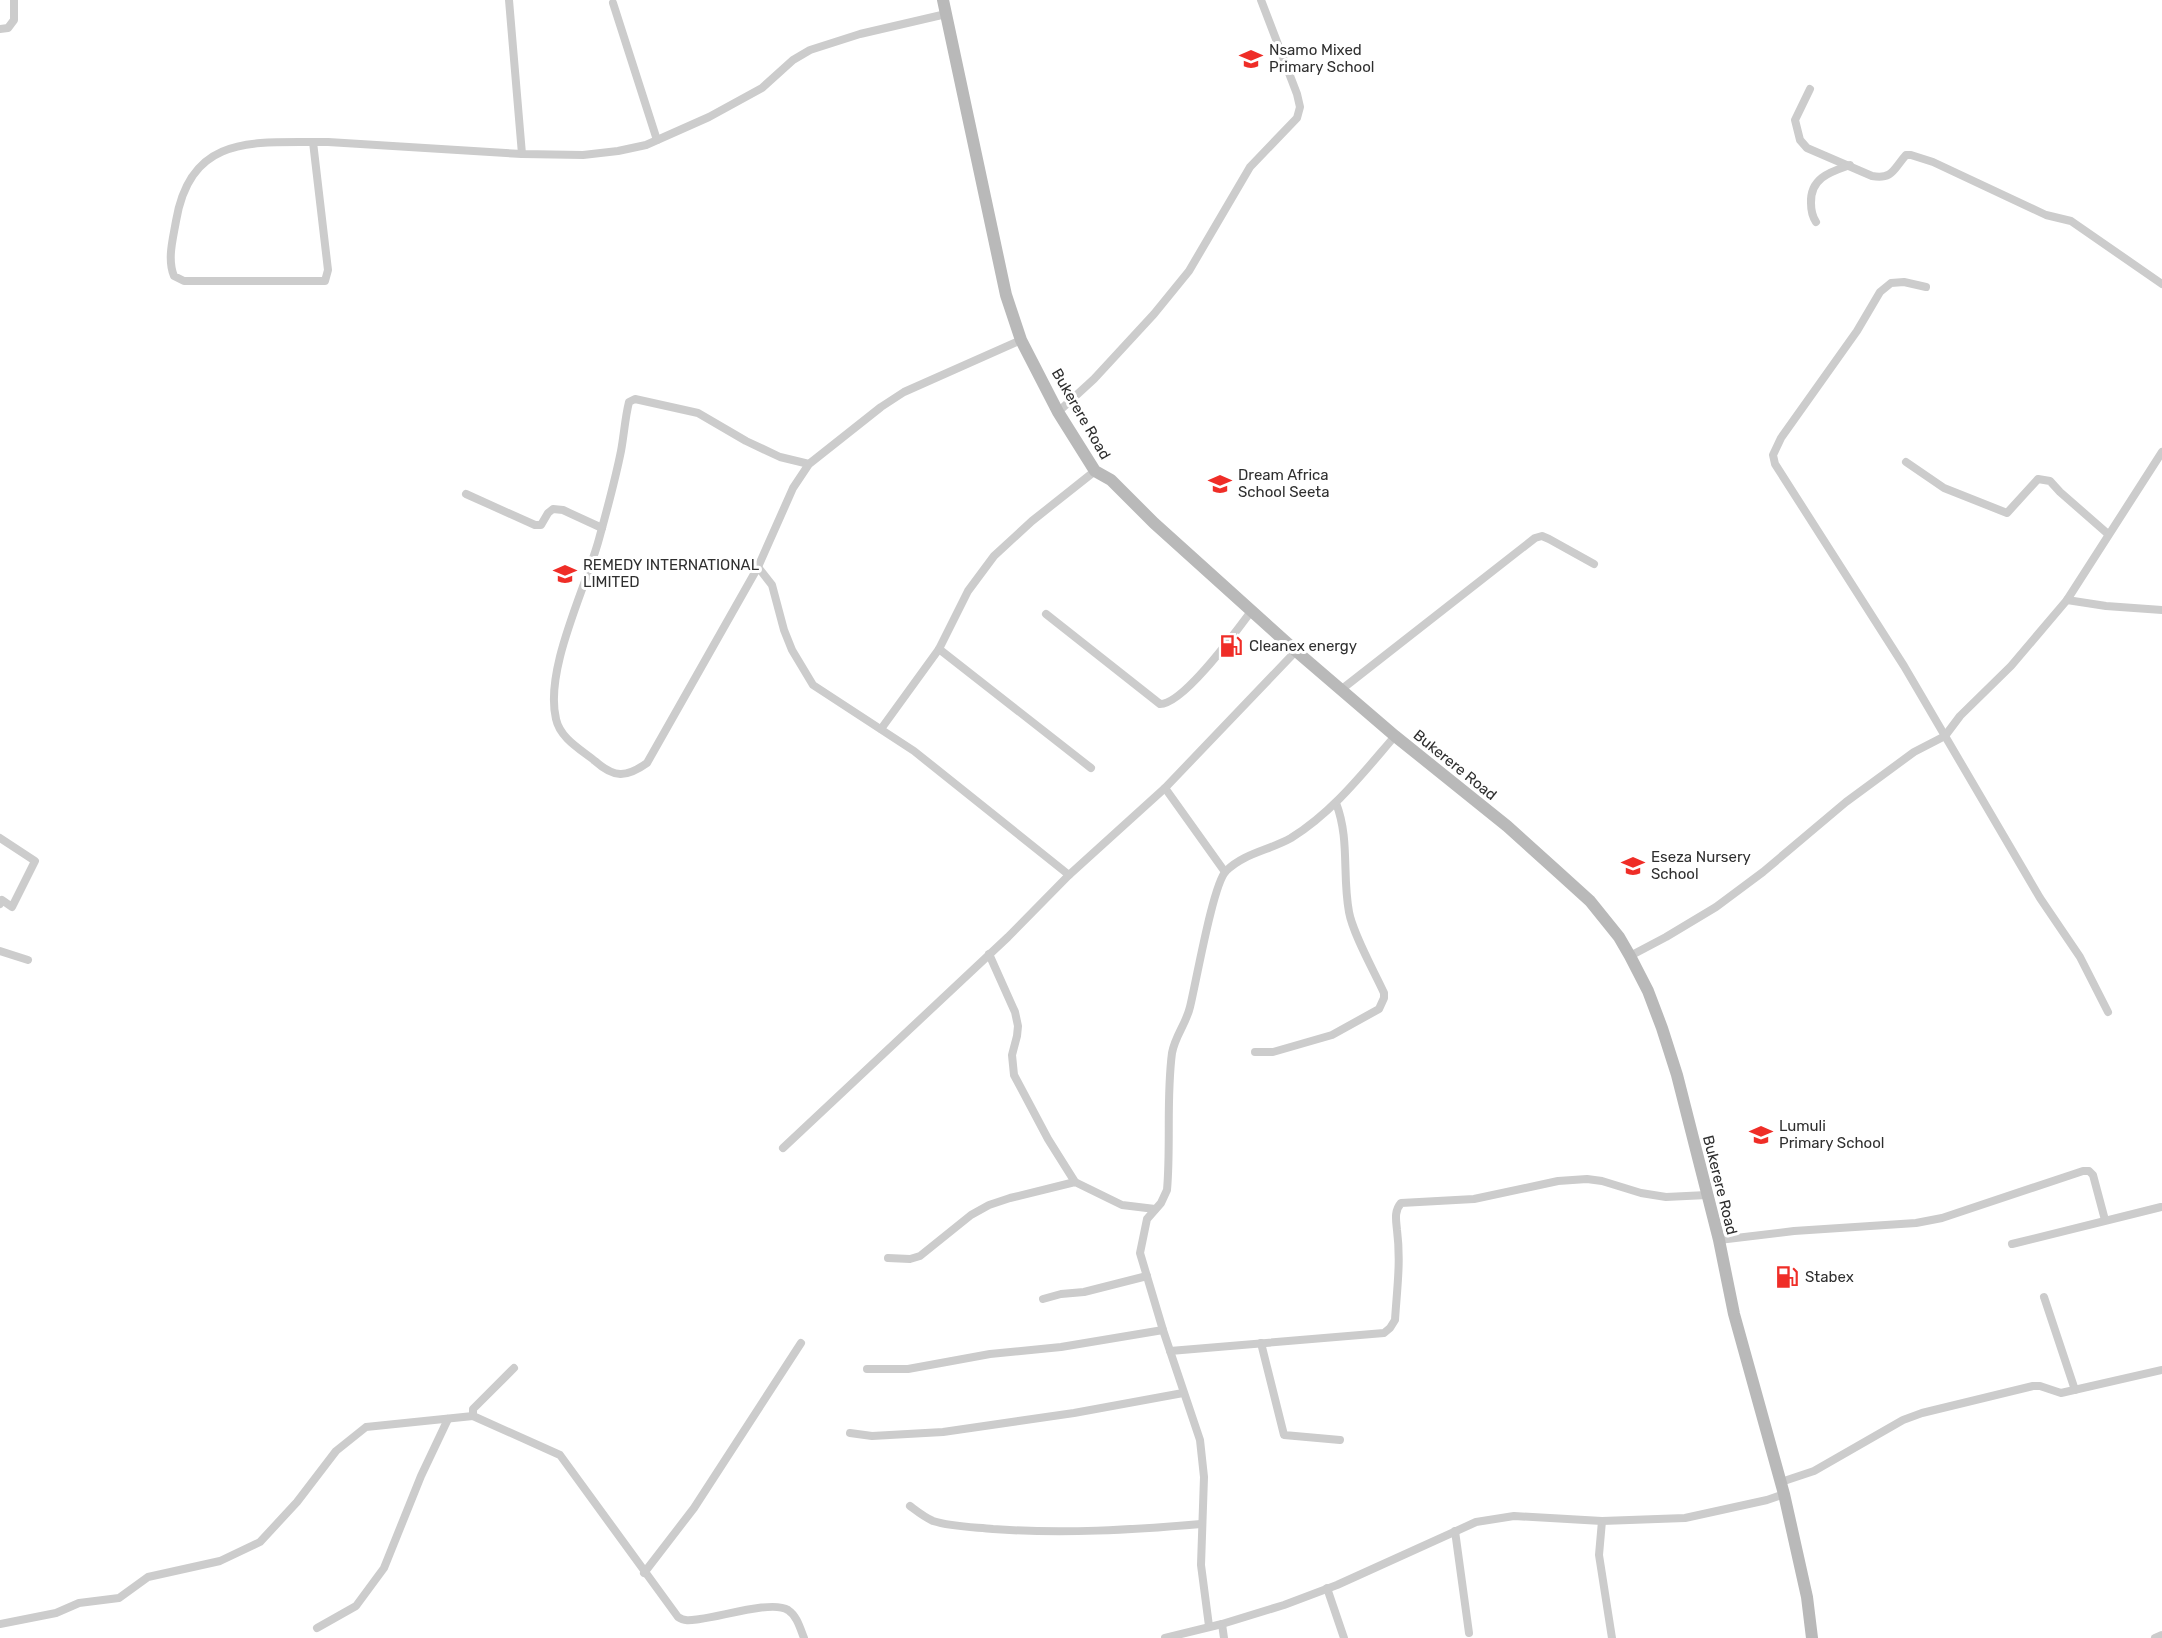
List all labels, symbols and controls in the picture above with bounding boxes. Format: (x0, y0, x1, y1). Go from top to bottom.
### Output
place label: Nsamo Mixed Primary School (1269, 41, 1374, 76)
school or university icon: Nsamo Mixed Primary School (1238, 46, 1264, 72)
street label: Bukerere Road (1048, 365, 1114, 463)
place label: Dream Africa School Seeta (1238, 466, 1330, 501)
school or university icon: Dream Africa School Seeta (1207, 471, 1233, 497)
place label: REMEDY INTERNATIONAL LIMITED (583, 556, 760, 591)
school or university icon: REMEDY INTERNATIONAL LIMITED (552, 561, 578, 587)
fuel station icon: Cleanex energy (1218, 633, 1244, 659)
place label: Cleanex energy (1249, 637, 1357, 655)
street label: Bukerere Road (1410, 726, 1500, 804)
place label: Eseza Nursery School (1651, 848, 1751, 883)
school or university icon: Eseza Nursery School (1620, 853, 1646, 879)
place label: Lumuli Primary School (1779, 1117, 1884, 1152)
school or university icon: Lumuli Primary School (1748, 1122, 1774, 1148)
street label: Bukerere Road (1699, 1133, 1741, 1237)
fuel station icon: Stabex (1774, 1264, 1800, 1290)
place label: Stabex (1805, 1268, 1854, 1286)

